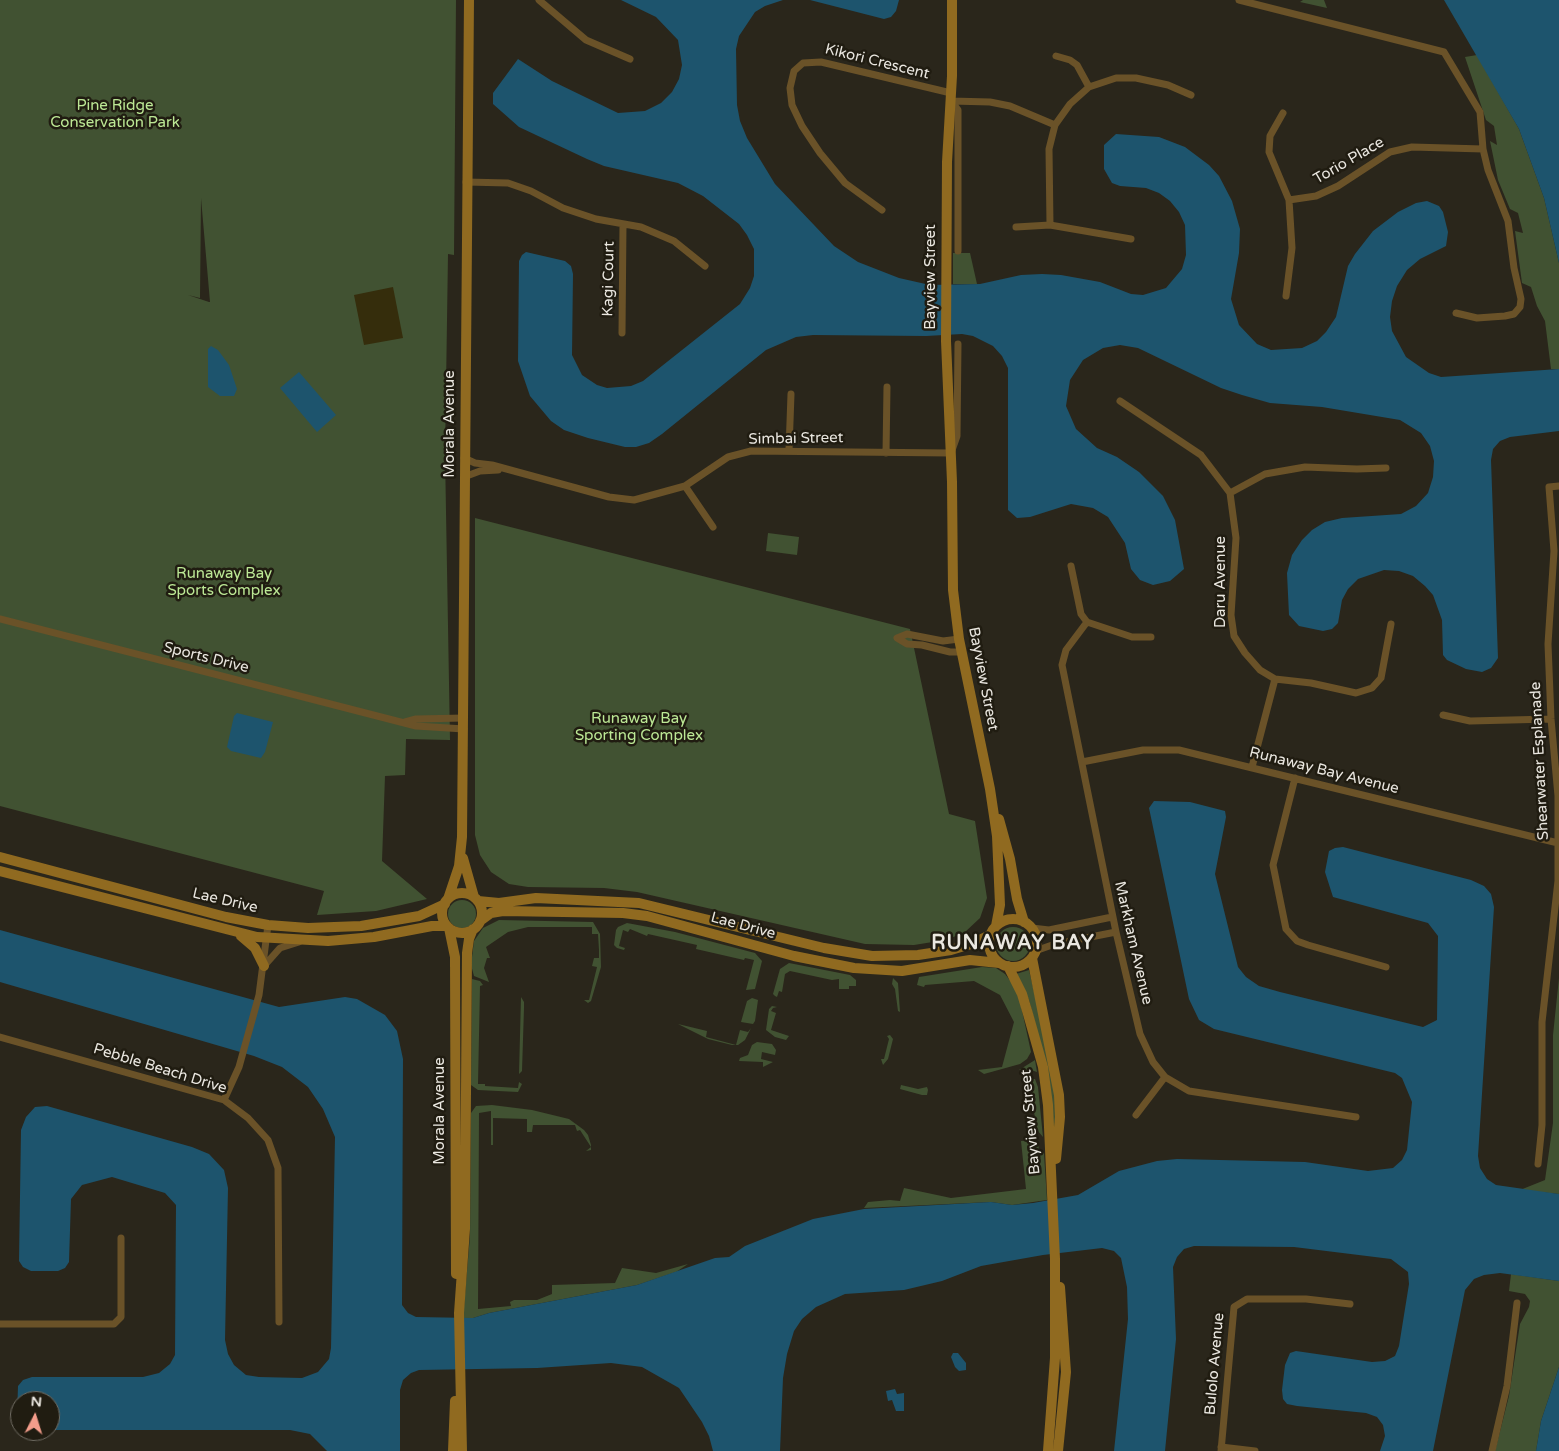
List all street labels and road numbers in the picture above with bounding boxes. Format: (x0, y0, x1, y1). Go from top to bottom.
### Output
street label: Kikori Crescent (823, 40, 931, 84)
street label: Torio Place (1311, 134, 1387, 188)
street label: Bayview Street (922, 224, 940, 330)
street label: Kagi Court (599, 241, 619, 317)
street label: Morala Avenue (441, 370, 459, 478)
street label: Simbai Street (748, 429, 844, 449)
street label: Daru Avenue (1212, 536, 1230, 628)
street label: Bayview Street (964, 626, 1002, 732)
street label: Sports Drive (162, 639, 250, 677)
street label: Shearwater Esplanade (1527, 681, 1553, 841)
street label: Runaway Bay Avenue (1247, 744, 1401, 798)
street label: Markham Avenue (1110, 880, 1156, 1006)
street label: Lae Drive (191, 885, 259, 917)
street label: Lae Drive (709, 909, 777, 943)
street label: Pebble Beach Drive (91, 1040, 229, 1098)
street label: Morala Avenue (431, 1057, 449, 1165)
street label: Bayview Street (1017, 1069, 1045, 1175)
street label: Bulolo Avenue (1202, 1312, 1228, 1416)

